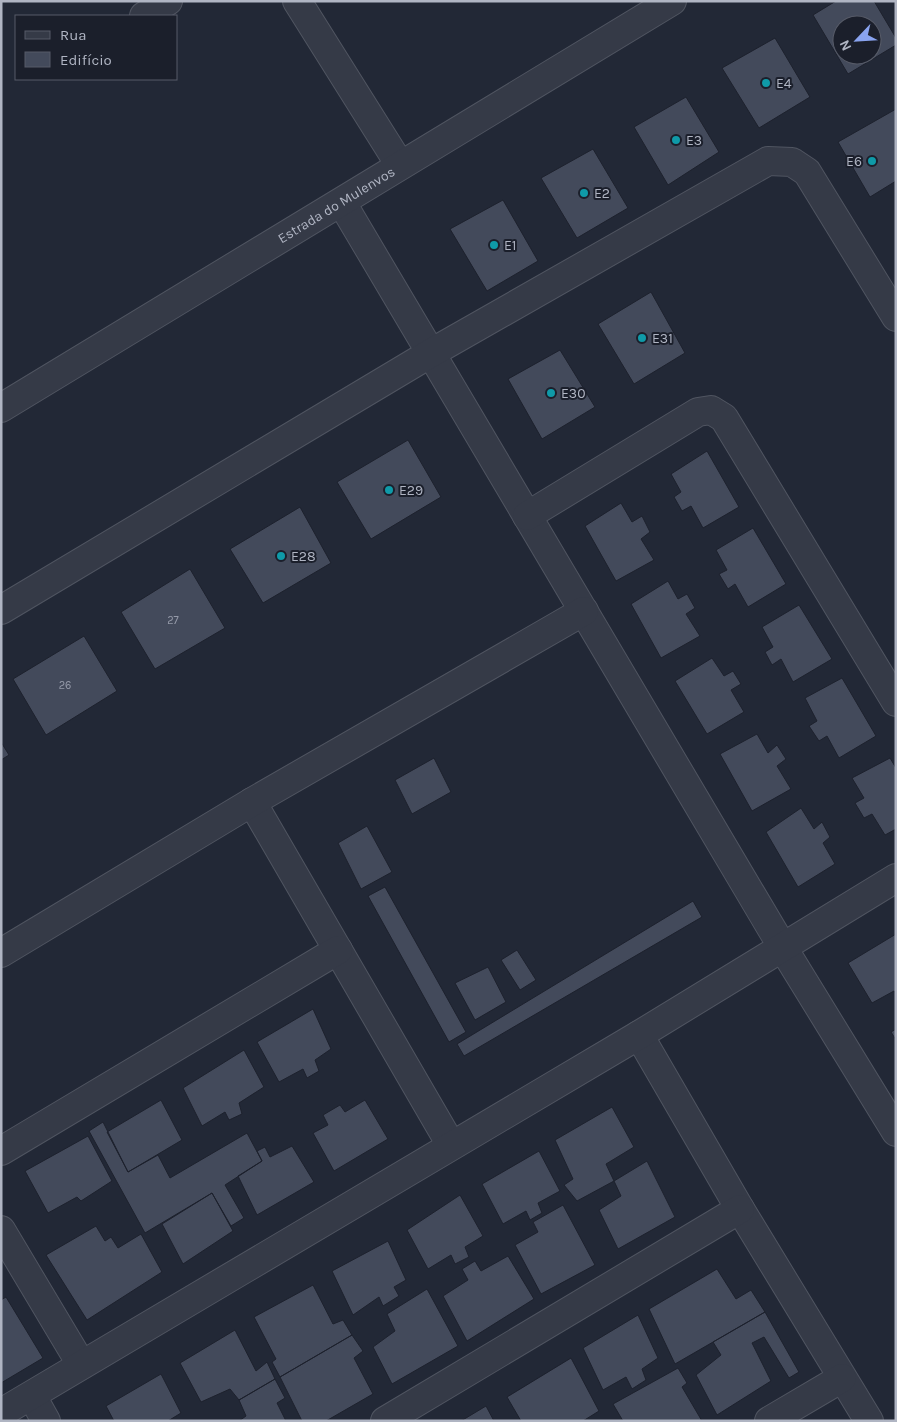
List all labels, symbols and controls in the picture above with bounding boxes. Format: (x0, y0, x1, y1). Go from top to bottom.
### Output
legend (15, 15, 178, 80)
north arrow (832, 15, 882, 65)
text: Rua (60, 26, 87, 44)
text: N (836, 37, 855, 53)
text: Edifício (60, 51, 112, 69)
place label: E4 (776, 75, 792, 92)
marker: E4 (760, 77, 772, 89)
place label: E3 (686, 132, 702, 149)
marker: E3 (670, 134, 682, 146)
place label: E6 (846, 153, 862, 170)
marker: E6 (866, 155, 878, 167)
street label: Estrada do Mulenvos (275, 163, 398, 247)
place label: E2 (594, 185, 610, 202)
marker: E2 (578, 187, 590, 199)
place label: E1 (504, 237, 517, 254)
marker: E1 (488, 239, 500, 251)
place label: E31 (652, 330, 673, 347)
marker: E31 (636, 332, 648, 344)
place label: E30 (561, 385, 585, 402)
marker: E30 (545, 387, 557, 399)
place label: E29 (399, 482, 423, 499)
marker: E29 (383, 484, 395, 496)
place label: E28 (291, 548, 316, 565)
marker: E28 (275, 550, 287, 562)
house number: 27 (167, 614, 179, 627)
house number: 26 (59, 679, 71, 692)

